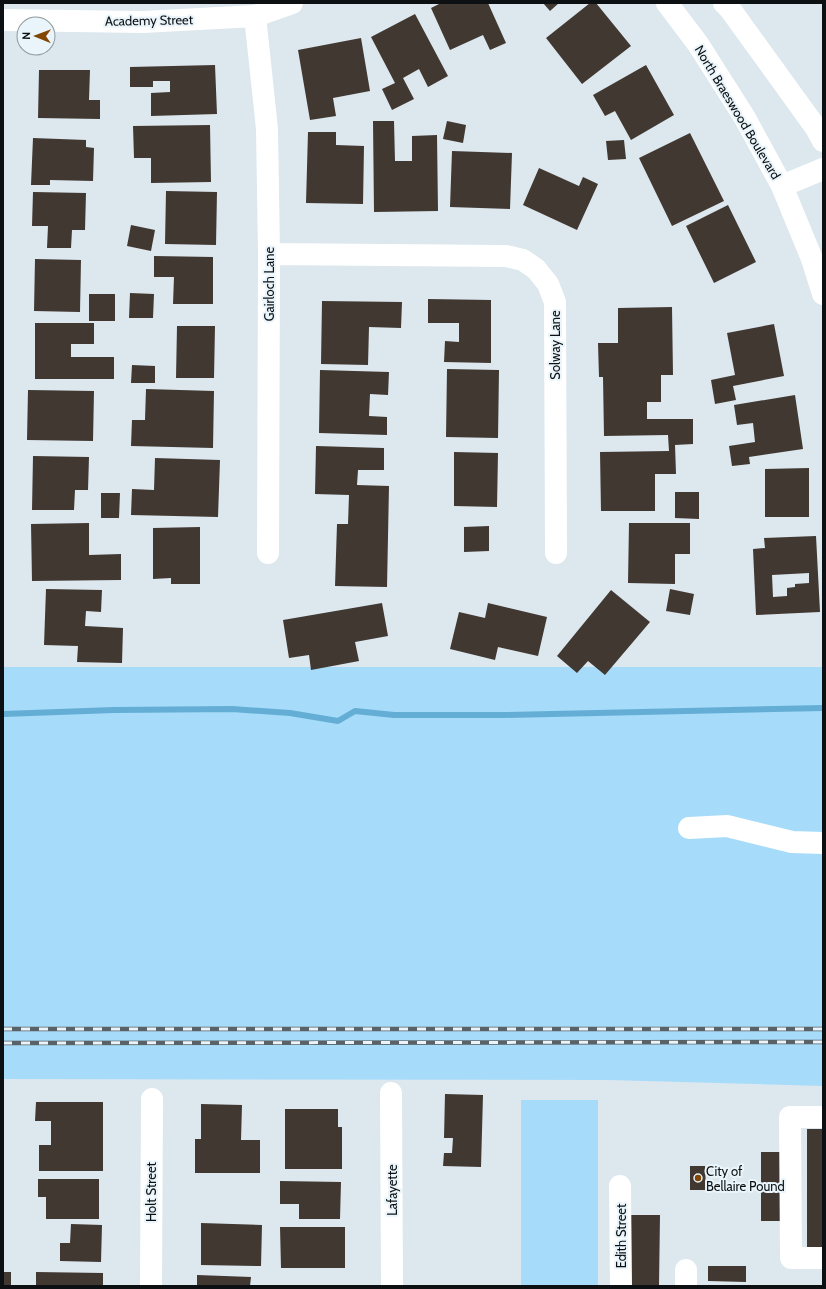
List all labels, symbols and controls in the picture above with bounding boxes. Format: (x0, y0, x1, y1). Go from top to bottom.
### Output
street label: Academy Street (105, 11, 194, 29)
north arrow (16, 16, 56, 56)
text: N (19, 32, 33, 40)
street label: North Braeswood Boulevard (692, 42, 784, 182)
street label: Gairloch Lane (261, 246, 277, 321)
street label: Solway Lane (547, 310, 563, 380)
street label: Holt Street (143, 1161, 159, 1222)
place label: City of Bellaire Pound (706, 1163, 785, 1194)
street label: Lafayette (384, 1164, 400, 1216)
marker: City of Bellaire Pound (693, 1173, 703, 1183)
street label: Edith Street (613, 1203, 629, 1268)

